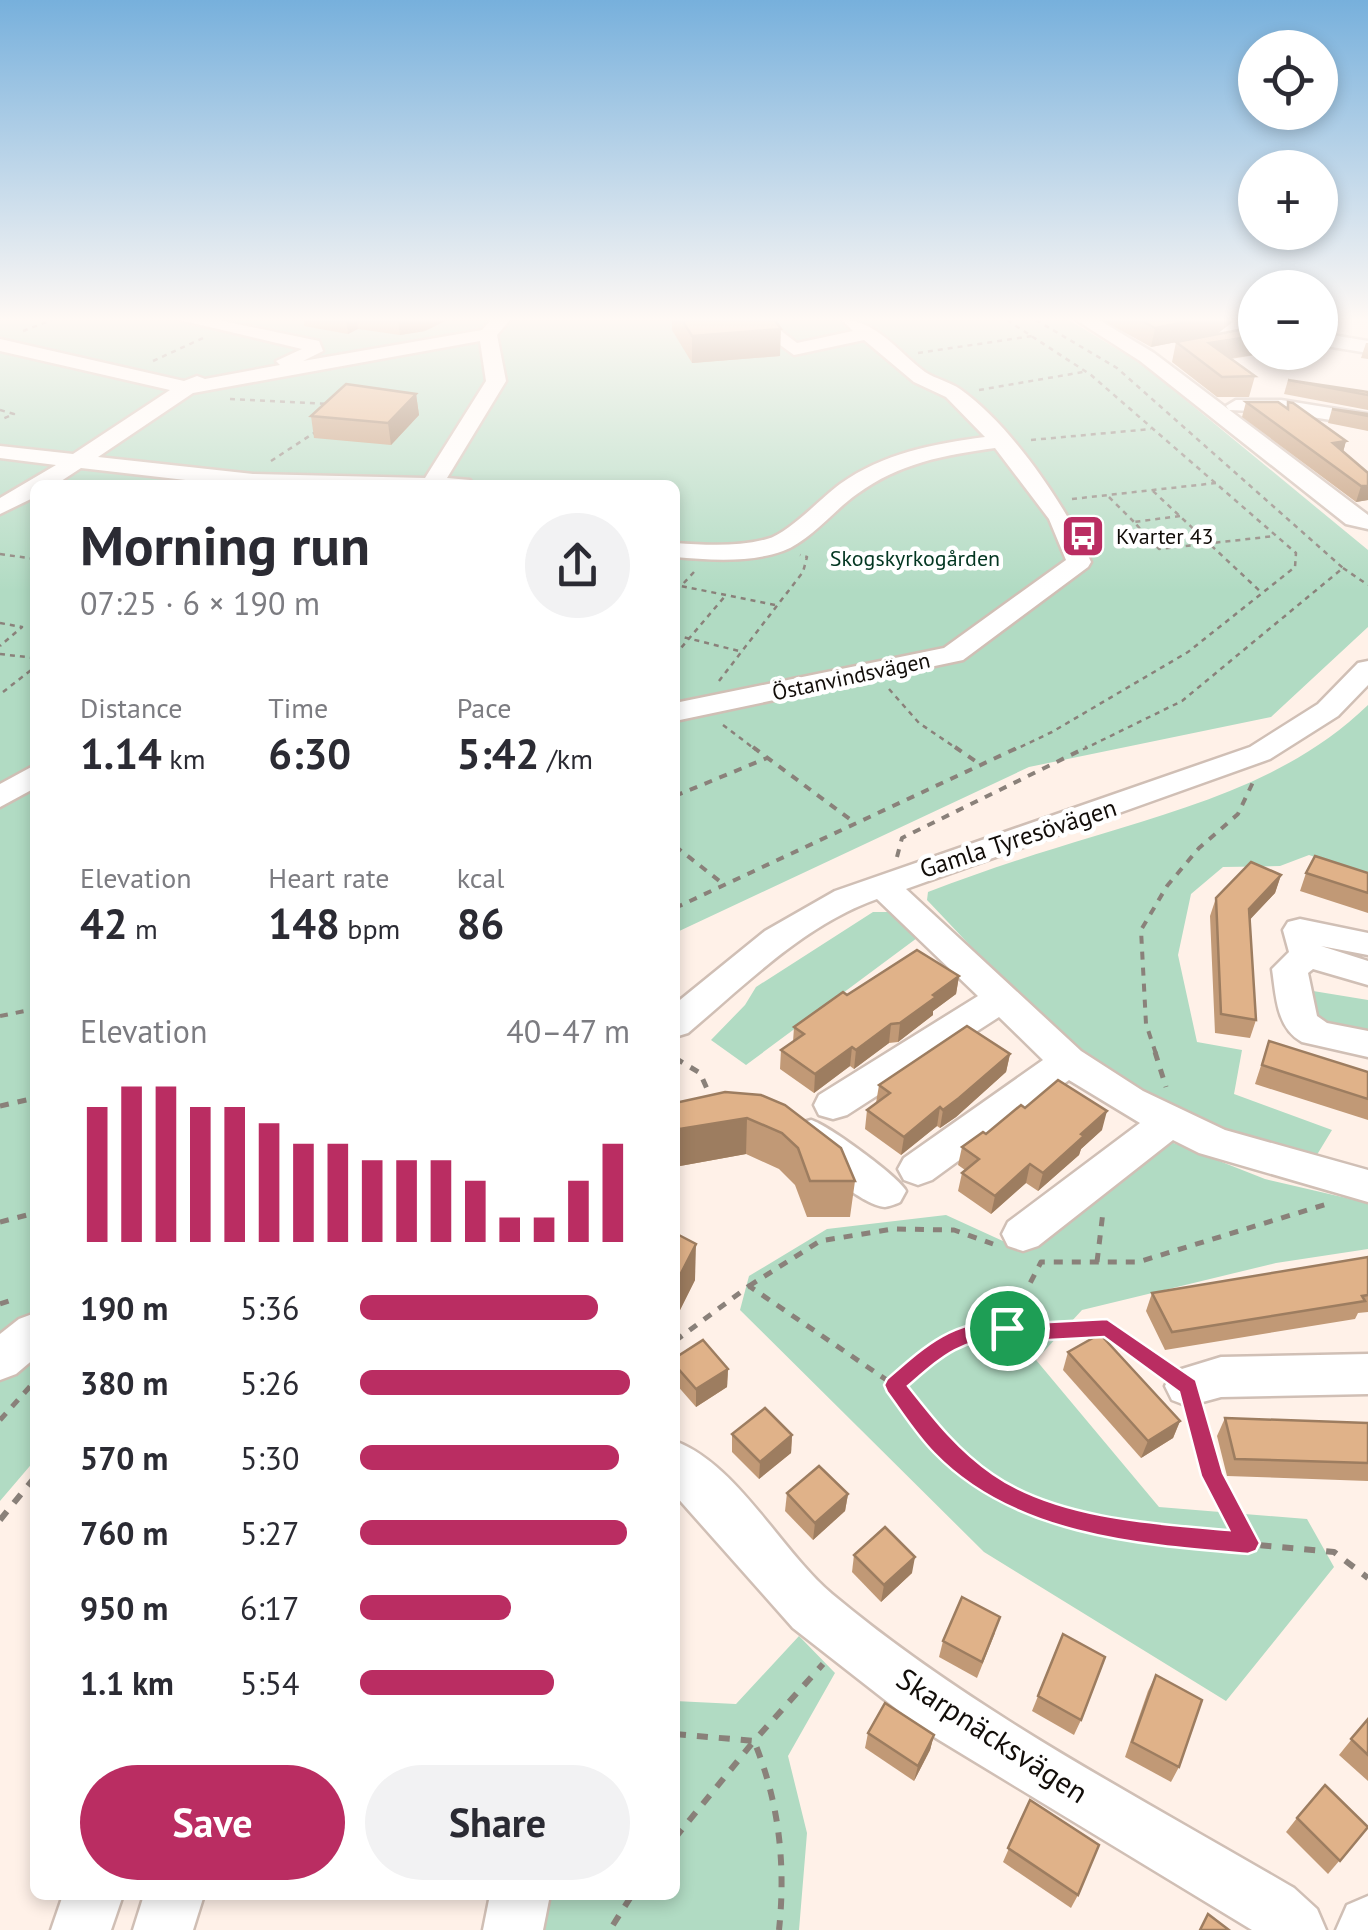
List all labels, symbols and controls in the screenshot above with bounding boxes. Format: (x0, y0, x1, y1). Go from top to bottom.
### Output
map controls (1238, 30, 1338, 370)
button: locate (1238, 30, 1338, 130)
button: + (1238, 150, 1338, 250)
button: − (1238, 270, 1338, 370)
text: Morning run (80, 509, 370, 580)
button: share (525, 513, 630, 618)
bus stop icon: Kvarter 43 (1060, 513, 1106, 559)
place label: Kvarter 43 (1116, 522, 1214, 550)
park label: Skogskyrkogården (830, 544, 1000, 572)
text: 07:25 · 6 × 190 m (80, 582, 320, 624)
street label: Östanvindsvägen (769, 646, 933, 706)
text: Distance (80, 689, 183, 726)
text: Time (268, 689, 328, 726)
text: Pace (457, 689, 511, 726)
text: 1.14 (80, 726, 162, 781)
text: 6:30 (268, 726, 351, 781)
text: 5:42 (457, 726, 539, 781)
text: km (162, 740, 205, 777)
text: /km (539, 740, 593, 777)
street label: Gamla Tyresövägen (916, 791, 1120, 885)
text: Elevation (80, 859, 192, 896)
text: Heart rate (268, 859, 389, 896)
text: kcal (457, 859, 504, 896)
text: 42 (80, 896, 128, 951)
text: 148 (268, 896, 340, 951)
text: 86 (457, 896, 504, 951)
text: m (128, 910, 158, 947)
text: bpm (340, 910, 400, 947)
text: Elevation (80, 1010, 207, 1052)
text: 40–47 m (506, 1010, 630, 1052)
pin (965, 1286, 1050, 1371)
text: 190 m (80, 1287, 168, 1329)
text: 5:36 (240, 1287, 299, 1329)
icon: arrive (980, 1301, 1035, 1356)
text: 380 m (80, 1362, 168, 1404)
text: 5:26 (240, 1362, 299, 1404)
text: 570 m (80, 1437, 168, 1479)
text: 5:30 (240, 1437, 299, 1479)
text: 760 m (80, 1512, 168, 1554)
text: 5:27 (240, 1512, 299, 1554)
text: 950 m (80, 1587, 168, 1629)
text: 6:17 (240, 1587, 299, 1629)
street label: Skarpnäcksvägen (890, 1658, 1096, 1811)
text: 1.1 km (80, 1662, 174, 1704)
text: 5:54 (240, 1662, 299, 1704)
button: Save (80, 1765, 345, 1880)
button: Share (365, 1765, 630, 1880)

